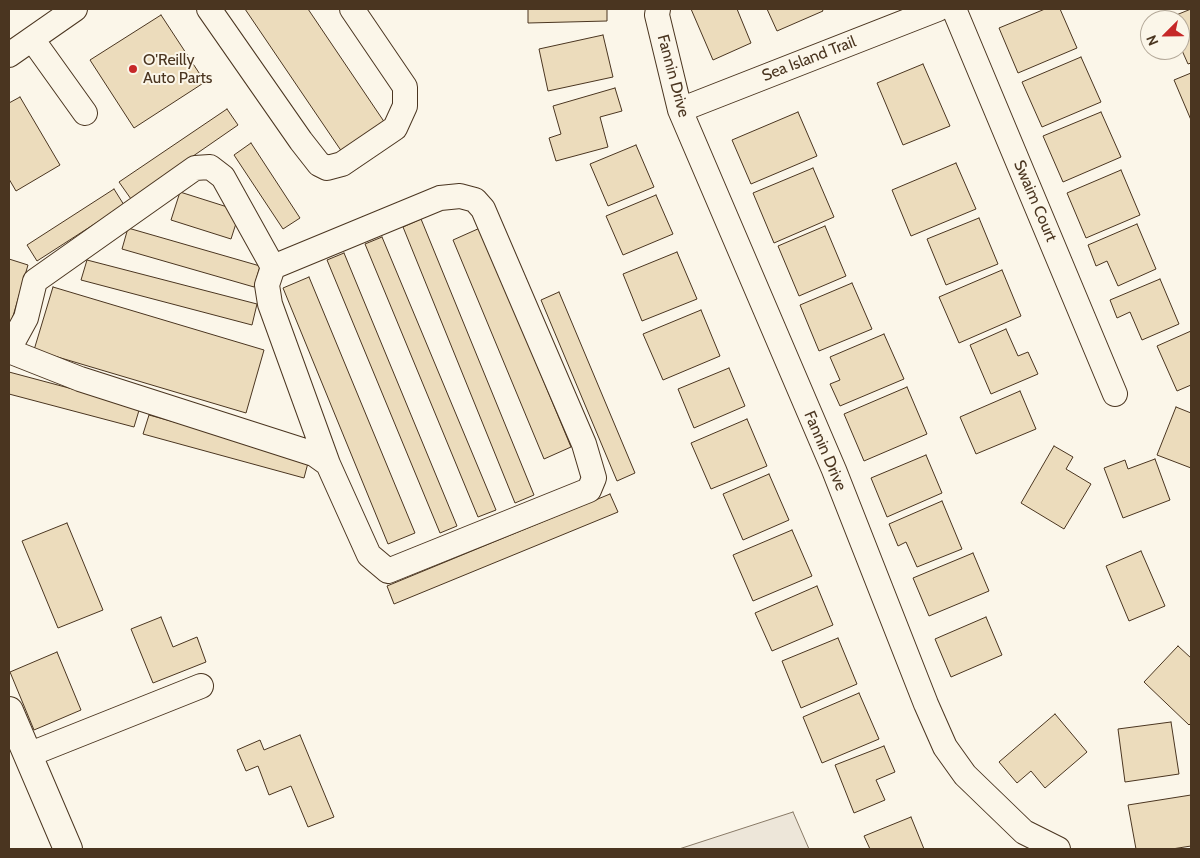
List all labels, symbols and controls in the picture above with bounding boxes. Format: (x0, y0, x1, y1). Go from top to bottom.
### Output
north arrow (1140, 10, 1190, 60)
street label: Sea Island Trail (759, 32, 859, 86)
text: N (1142, 32, 1162, 49)
street label: Fannin Drive (653, 33, 693, 119)
place label: O'Reilly Auto Parts (143, 50, 212, 88)
marker: O'Reilly Auto Parts (127, 63, 139, 75)
street label: Swaim Court (1009, 157, 1061, 245)
street label: Fannin Drive (800, 408, 850, 494)

